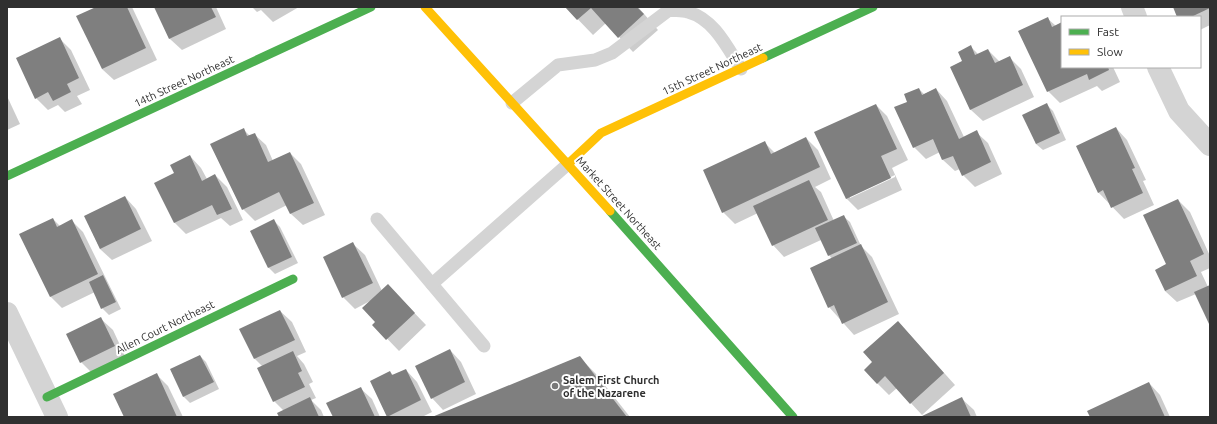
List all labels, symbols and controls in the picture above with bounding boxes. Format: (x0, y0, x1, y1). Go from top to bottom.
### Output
legend (1061, 16, 1201, 68)
text: Fast (1097, 25, 1119, 38)
street label: 15th Street Northeast (660, 40, 764, 97)
text: Slow (1097, 45, 1123, 58)
street label: 14th Street Northeast (132, 52, 236, 109)
street label: Market Street Northeast (574, 154, 664, 252)
street label: Allen Court Northeast (114, 298, 217, 356)
place label: Salem First Church of the Nazarene (563, 374, 660, 399)
marker: Salem First Church of the Nazarene (550, 381, 560, 391)

